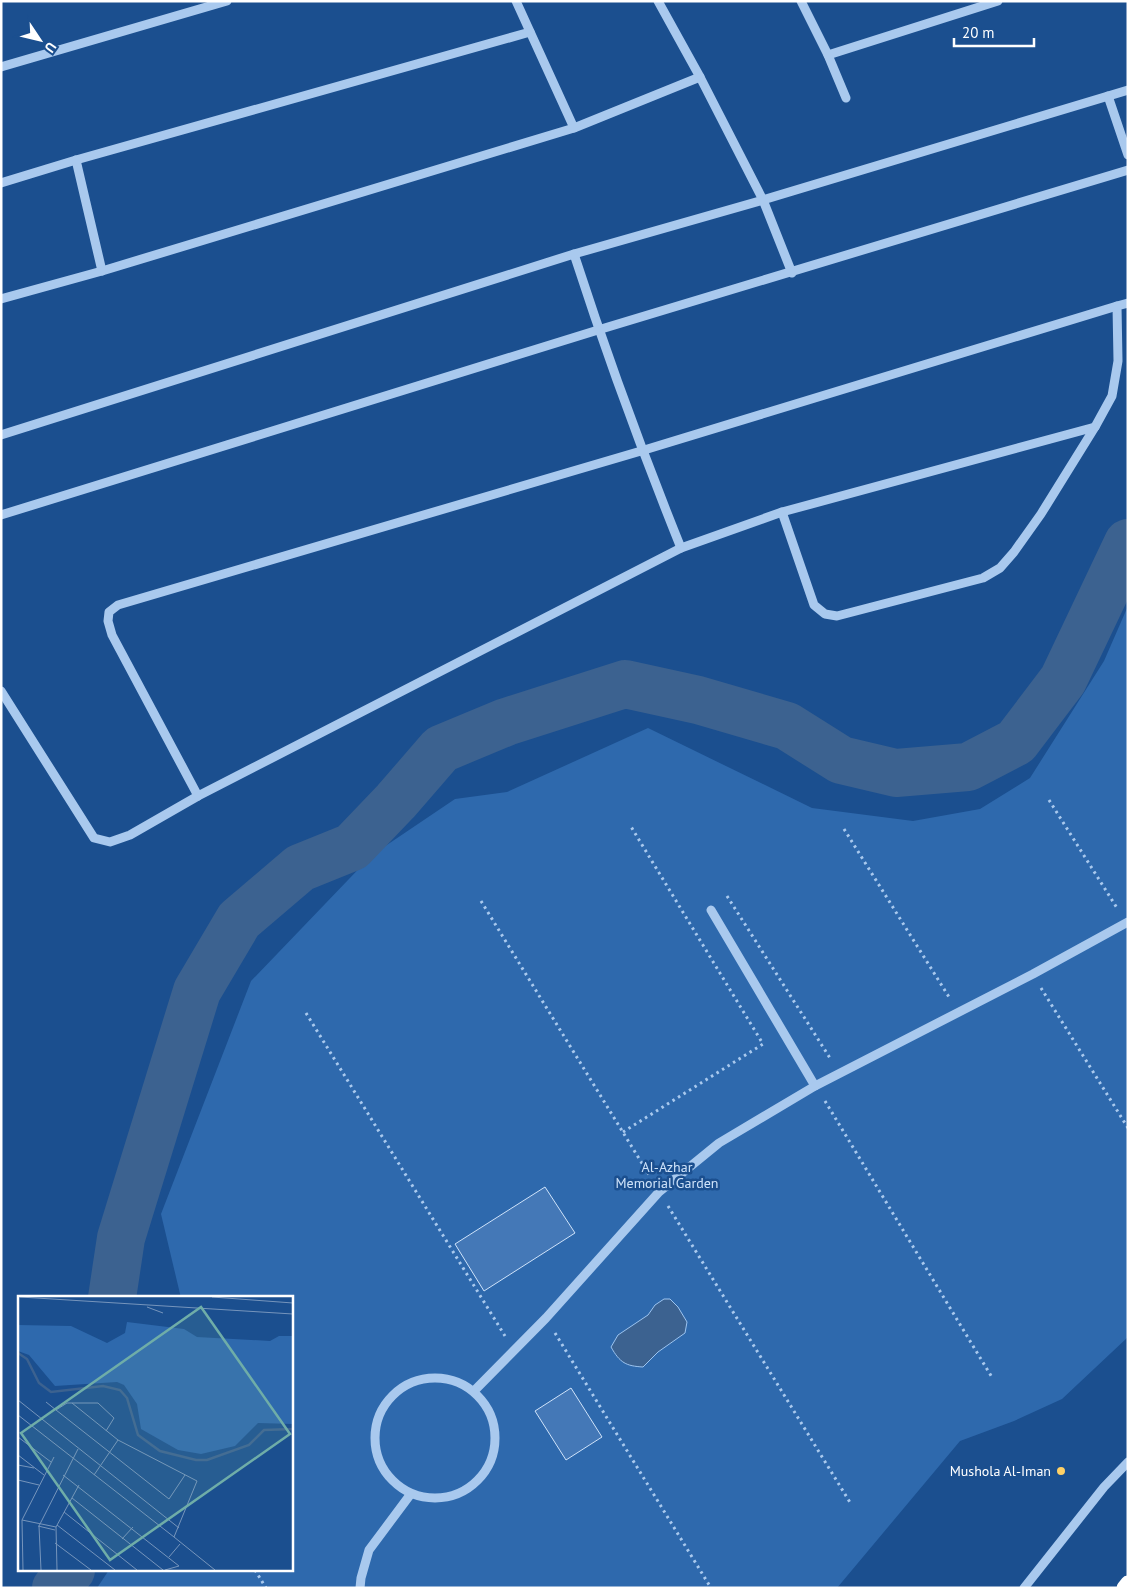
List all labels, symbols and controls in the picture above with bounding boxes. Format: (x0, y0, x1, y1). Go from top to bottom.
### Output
north arrow (15, 15, 65, 65)
scale bar (954, 15, 1034, 47)
text: 20 m (962, 23, 995, 42)
text: U (41, 39, 61, 56)
park label: Al-Azhar Memorial Garden (616, 1158, 718, 1192)
inset map (18, 1296, 292, 1572)
place label: Mushola Al-Iman (950, 1462, 1051, 1480)
marker: Mushola Al-Iman (1055, 1465, 1067, 1477)

